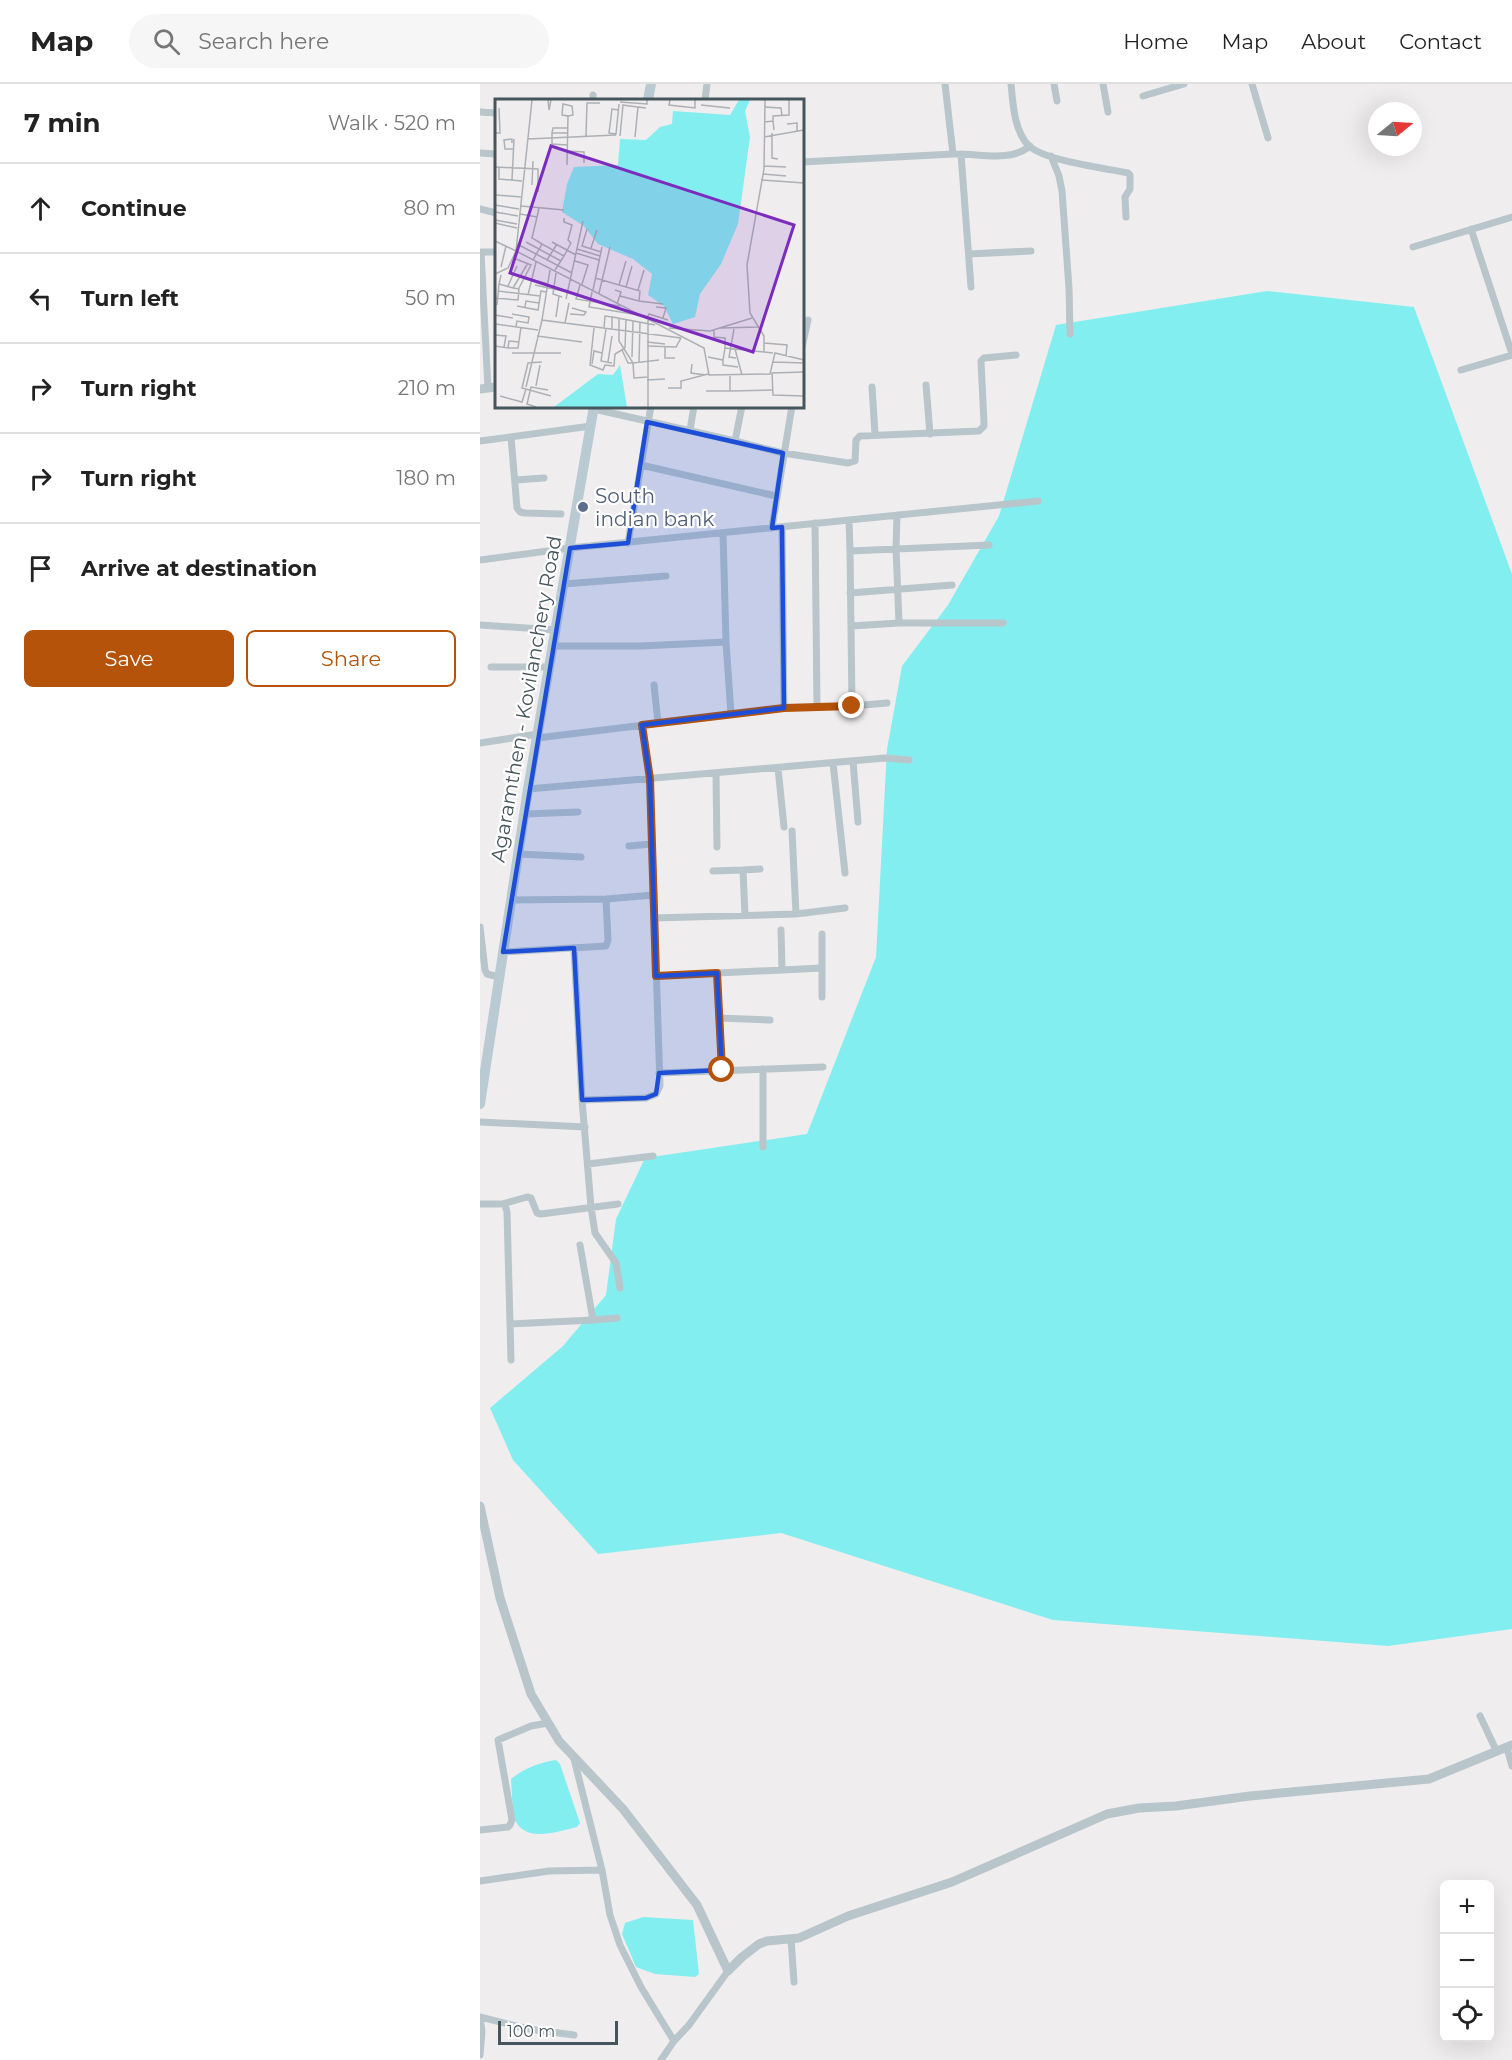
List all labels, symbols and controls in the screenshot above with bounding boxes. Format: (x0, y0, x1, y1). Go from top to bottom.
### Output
search box (129, 14, 549, 68)
text: Map (30, 24, 93, 58)
icon: search (150, 25, 183, 58)
text: Search here (198, 28, 329, 55)
text: Home (1123, 29, 1188, 54)
text: Map (1221, 29, 1268, 54)
text: About (1301, 29, 1366, 54)
text: Contact (1399, 29, 1482, 54)
inset map (495, 99, 804, 408)
north arrow (1368, 102, 1422, 156)
text: 7 min (24, 107, 101, 139)
text: Walk · 520 m (328, 111, 456, 135)
icon: ahead (24, 192, 57, 225)
text: Continue (81, 195, 187, 222)
text: 80 m (404, 196, 456, 220)
icon: left (24, 282, 57, 315)
text: Turn left (81, 285, 179, 312)
text: 50 m (405, 286, 456, 310)
icon: right (24, 372, 57, 405)
text: Turn right (81, 375, 196, 402)
text: 210 m (398, 376, 456, 400)
icon: right (24, 462, 57, 495)
text: Turn right (81, 465, 196, 492)
text: 180 m (396, 466, 456, 490)
place label: South indian bank (595, 484, 714, 531)
marker: South indian bank (576, 500, 590, 514)
street label: Agaramthen - Kovilanchery Road (485, 534, 567, 864)
icon: arrive (24, 552, 57, 585)
text: Arrive at destination (81, 555, 317, 582)
button: Save (24, 630, 234, 687)
button: Share (246, 630, 456, 687)
route end (838, 692, 864, 718)
route start (708, 1056, 734, 1082)
map controls (1440, 1880, 1494, 2042)
button: + (1440, 1880, 1494, 1934)
button: − (1440, 1934, 1494, 1988)
button: locate (1440, 1988, 1494, 2042)
scale bar (498, 2018, 618, 2046)
text: 100 m (507, 2022, 555, 2041)

